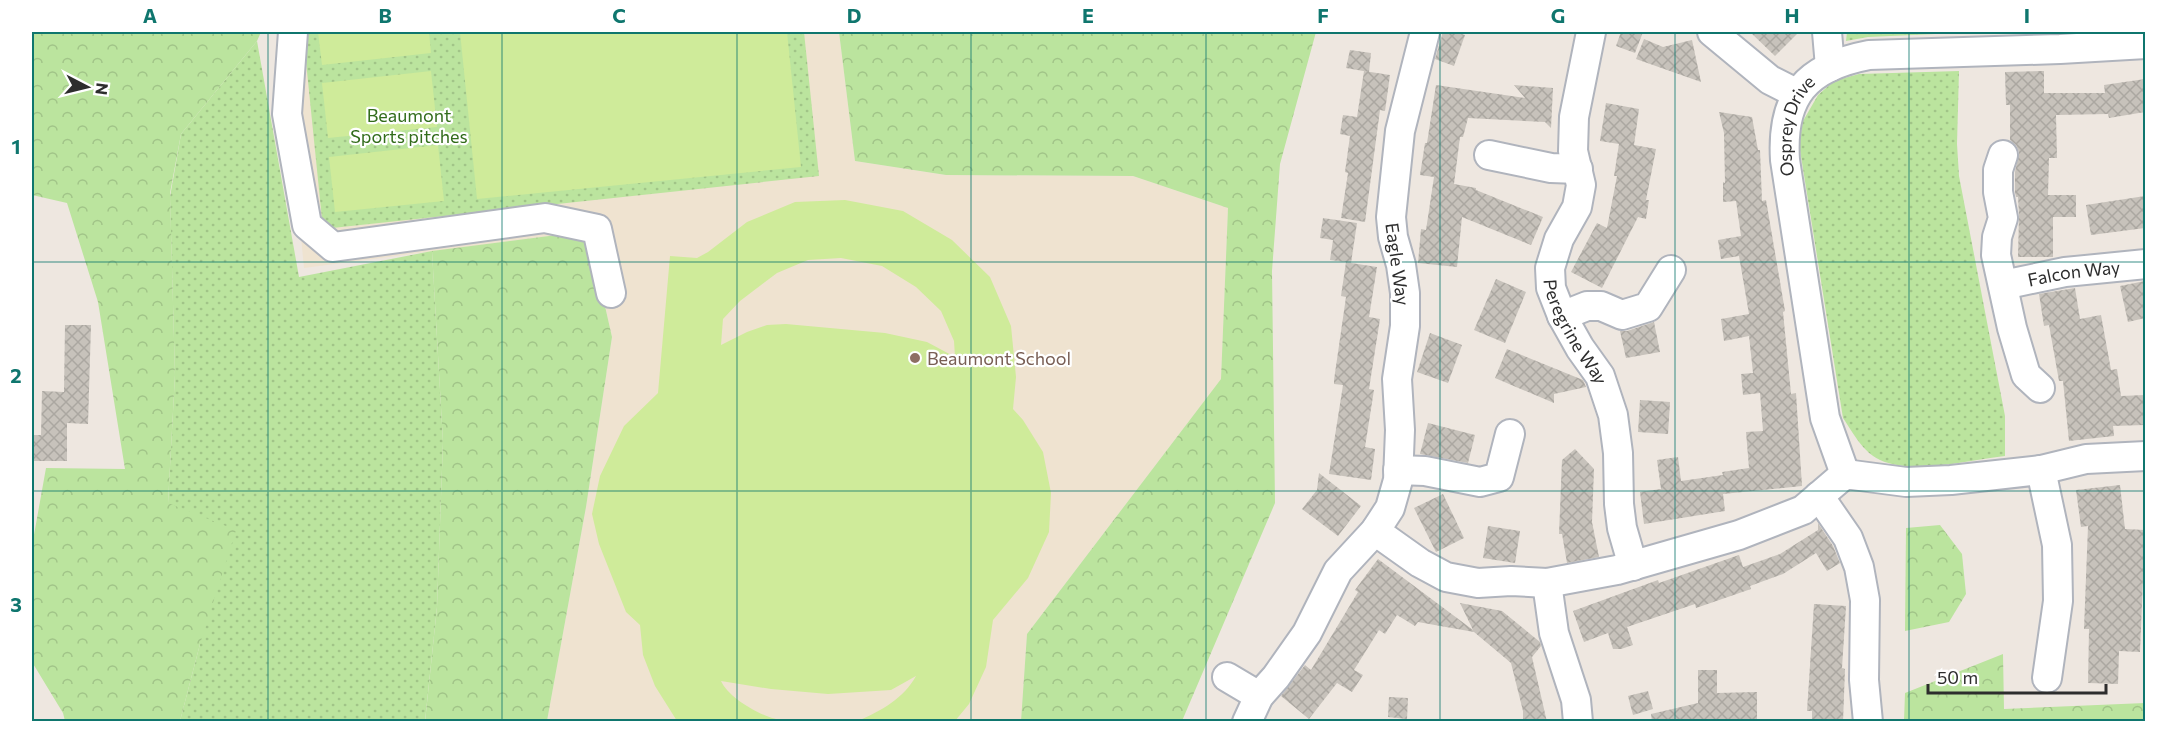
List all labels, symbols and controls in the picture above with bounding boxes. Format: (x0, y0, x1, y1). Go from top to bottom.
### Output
text: A (143, 3, 157, 27)
text: B (378, 3, 392, 27)
text: C (612, 3, 626, 27)
text: D (847, 3, 861, 27)
text: E (1082, 3, 1094, 27)
text: F (1317, 3, 1329, 27)
text: G (1551, 3, 1565, 27)
text: H (1785, 3, 1800, 27)
text: I (2024, 3, 2030, 27)
north arrow (57, 57, 117, 117)
street label: Osprey Drive (1774, 70, 1819, 178)
text: N (92, 82, 113, 96)
park label: Beaumont Sports pitches (350, 104, 468, 147)
text: 1 (11, 134, 21, 158)
street label: Eagle Way (1381, 221, 1415, 307)
street label: Falcon Way (2026, 256, 2121, 291)
street label: Peregrine Way (1540, 279, 1613, 387)
place label: Beaumont School (927, 347, 1071, 369)
marker: Beaumont School (908, 351, 922, 365)
text: 2 (10, 363, 22, 387)
text: 3 (10, 592, 22, 616)
scale bar (1928, 657, 2106, 695)
text: 50 m (1937, 666, 1978, 688)

